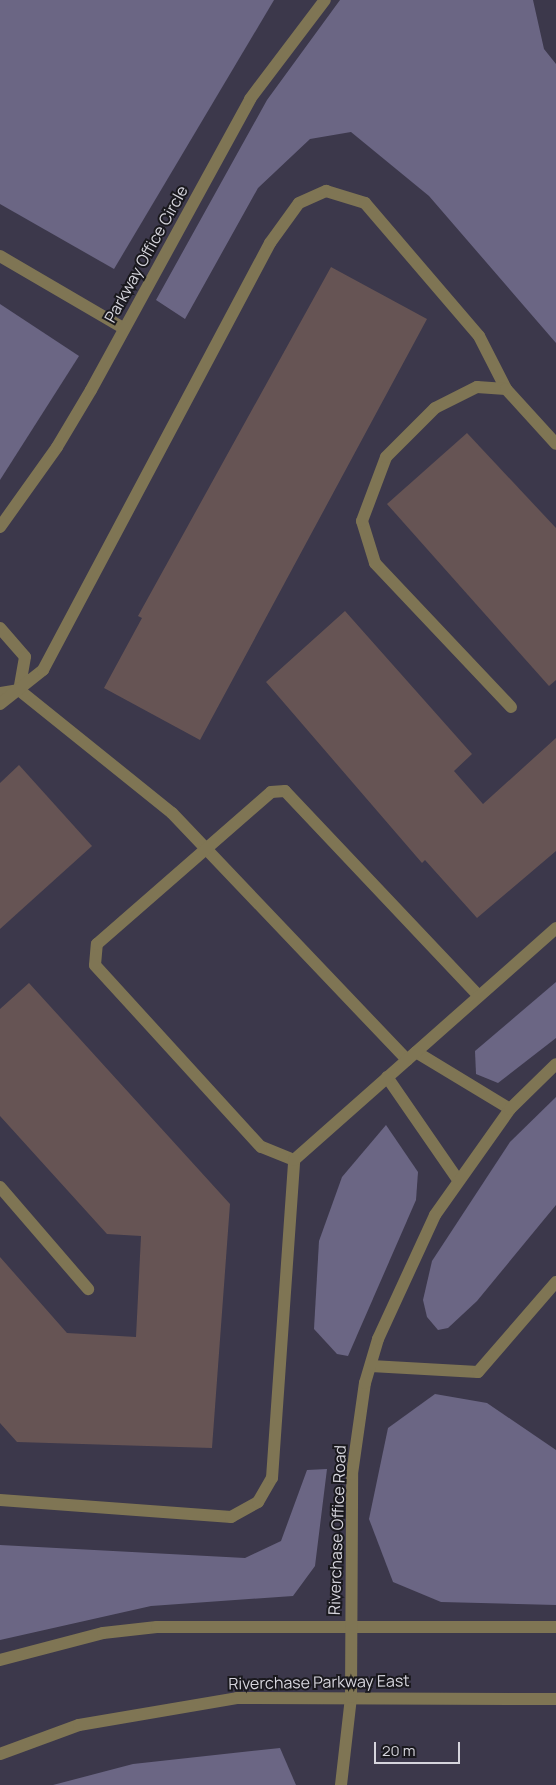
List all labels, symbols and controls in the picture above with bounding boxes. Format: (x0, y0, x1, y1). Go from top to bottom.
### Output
street label: Parkway Office Circle (100, 182, 192, 326)
street label: Riverchase Office Road (324, 1445, 350, 1615)
street label: Riverchase Parkway East (228, 1671, 410, 1693)
scale bar (376, 1732, 462, 1764)
text: 20 m (382, 1740, 415, 1761)

